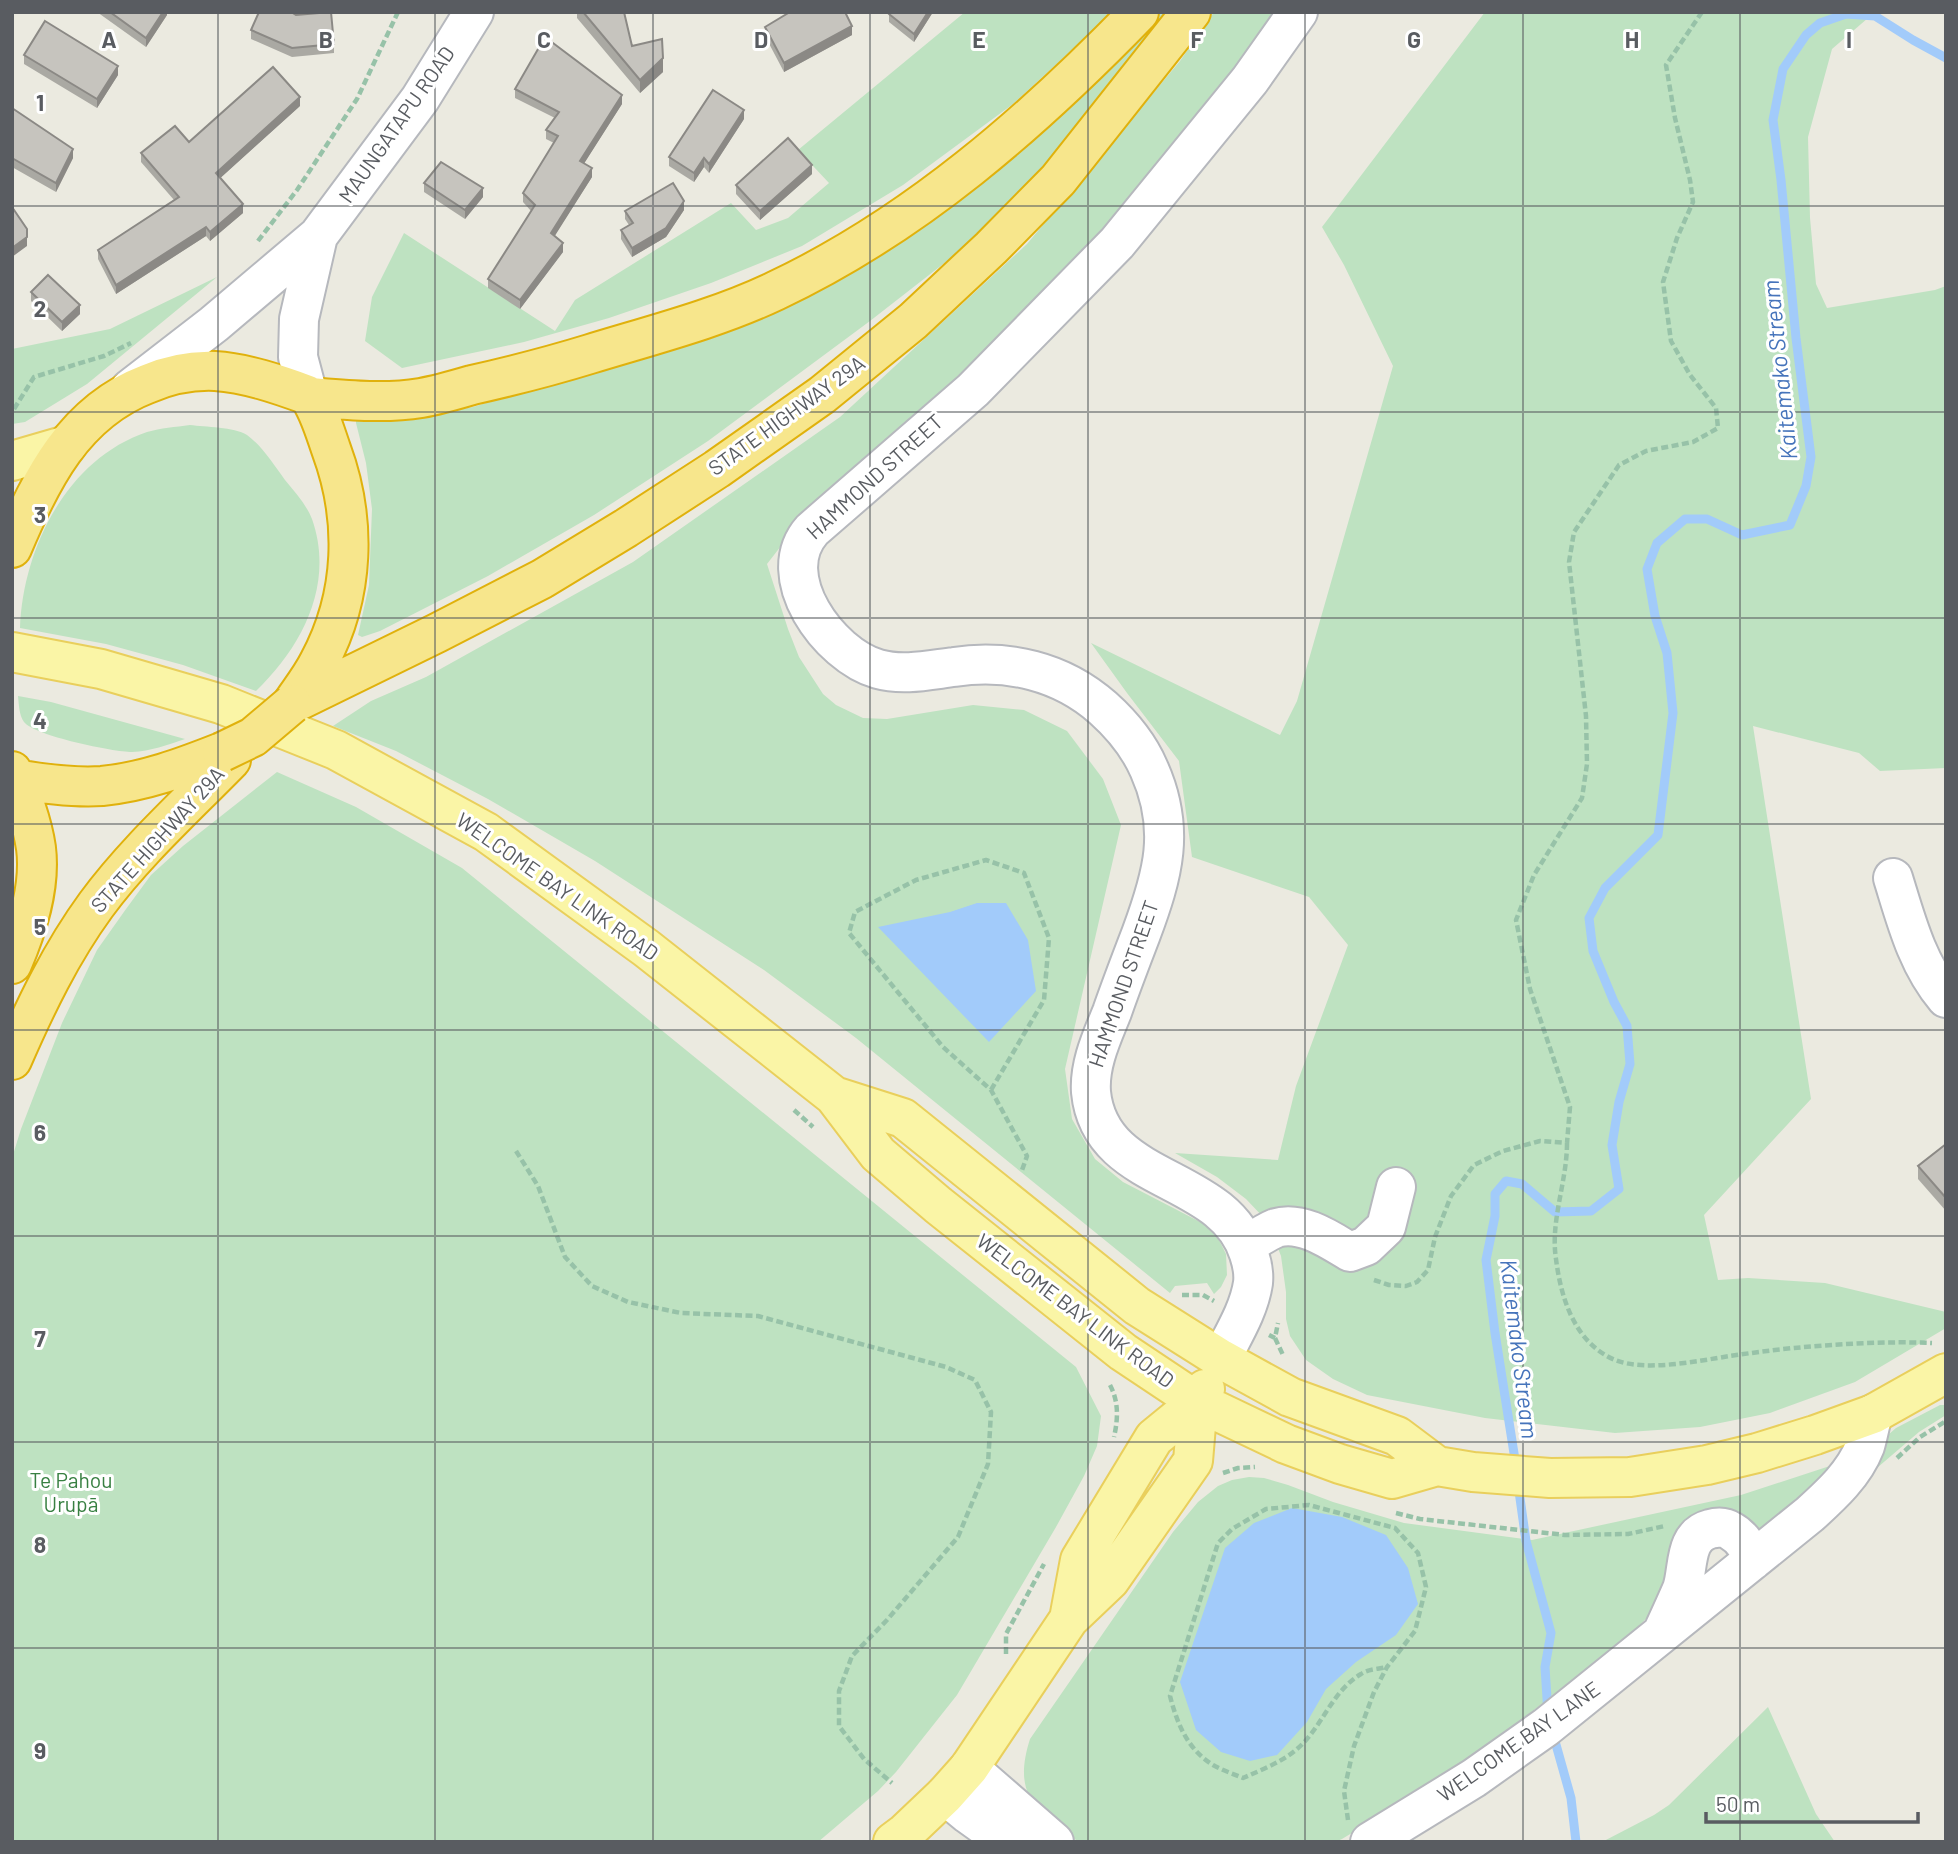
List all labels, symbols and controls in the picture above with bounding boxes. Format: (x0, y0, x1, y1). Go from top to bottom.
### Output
text: A (101, 25, 117, 53)
text: B (319, 25, 333, 53)
text: C (537, 25, 551, 53)
text: D (754, 25, 768, 53)
text: E (972, 25, 986, 53)
text: F (1191, 25, 1204, 53)
text: G (1407, 25, 1421, 53)
text: H (1625, 25, 1639, 53)
text: I (1846, 25, 1852, 53)
street label: MAUNGATAPU ROAD (332, 41, 459, 207)
text: 1 (36, 88, 44, 116)
water label: Kaitemako Stream (1756, 279, 1802, 461)
text: 2 (34, 294, 46, 322)
street label: STATE HIGHWAY 29A (703, 349, 869, 480)
street label: HAMMOND STREET (801, 408, 947, 544)
text: 3 (34, 500, 46, 528)
text: 4 (33, 706, 47, 734)
street label: STATE HIGHWAY 29A (85, 761, 229, 917)
street label: WELCOME BAY LINK ROAD (452, 807, 664, 965)
street label: HAMMOND STREET (1082, 897, 1163, 1070)
text: 5 (34, 912, 46, 940)
text: 6 (34, 1118, 46, 1146)
street label: WELCOME BAY LINK ROAD (972, 1227, 1180, 1392)
water label: Kaitemako Stream (1495, 1258, 1545, 1440)
text: 7 (34, 1324, 46, 1352)
park label: Te Pahou Urupā (30, 1467, 112, 1516)
text: 8 (34, 1530, 46, 1558)
street label: WELCOME BAY LANE (1432, 1675, 1604, 1806)
text: 9 (34, 1736, 46, 1764)
scale bar (1706, 1780, 1918, 1824)
text: 50 m (1716, 1791, 1760, 1816)

